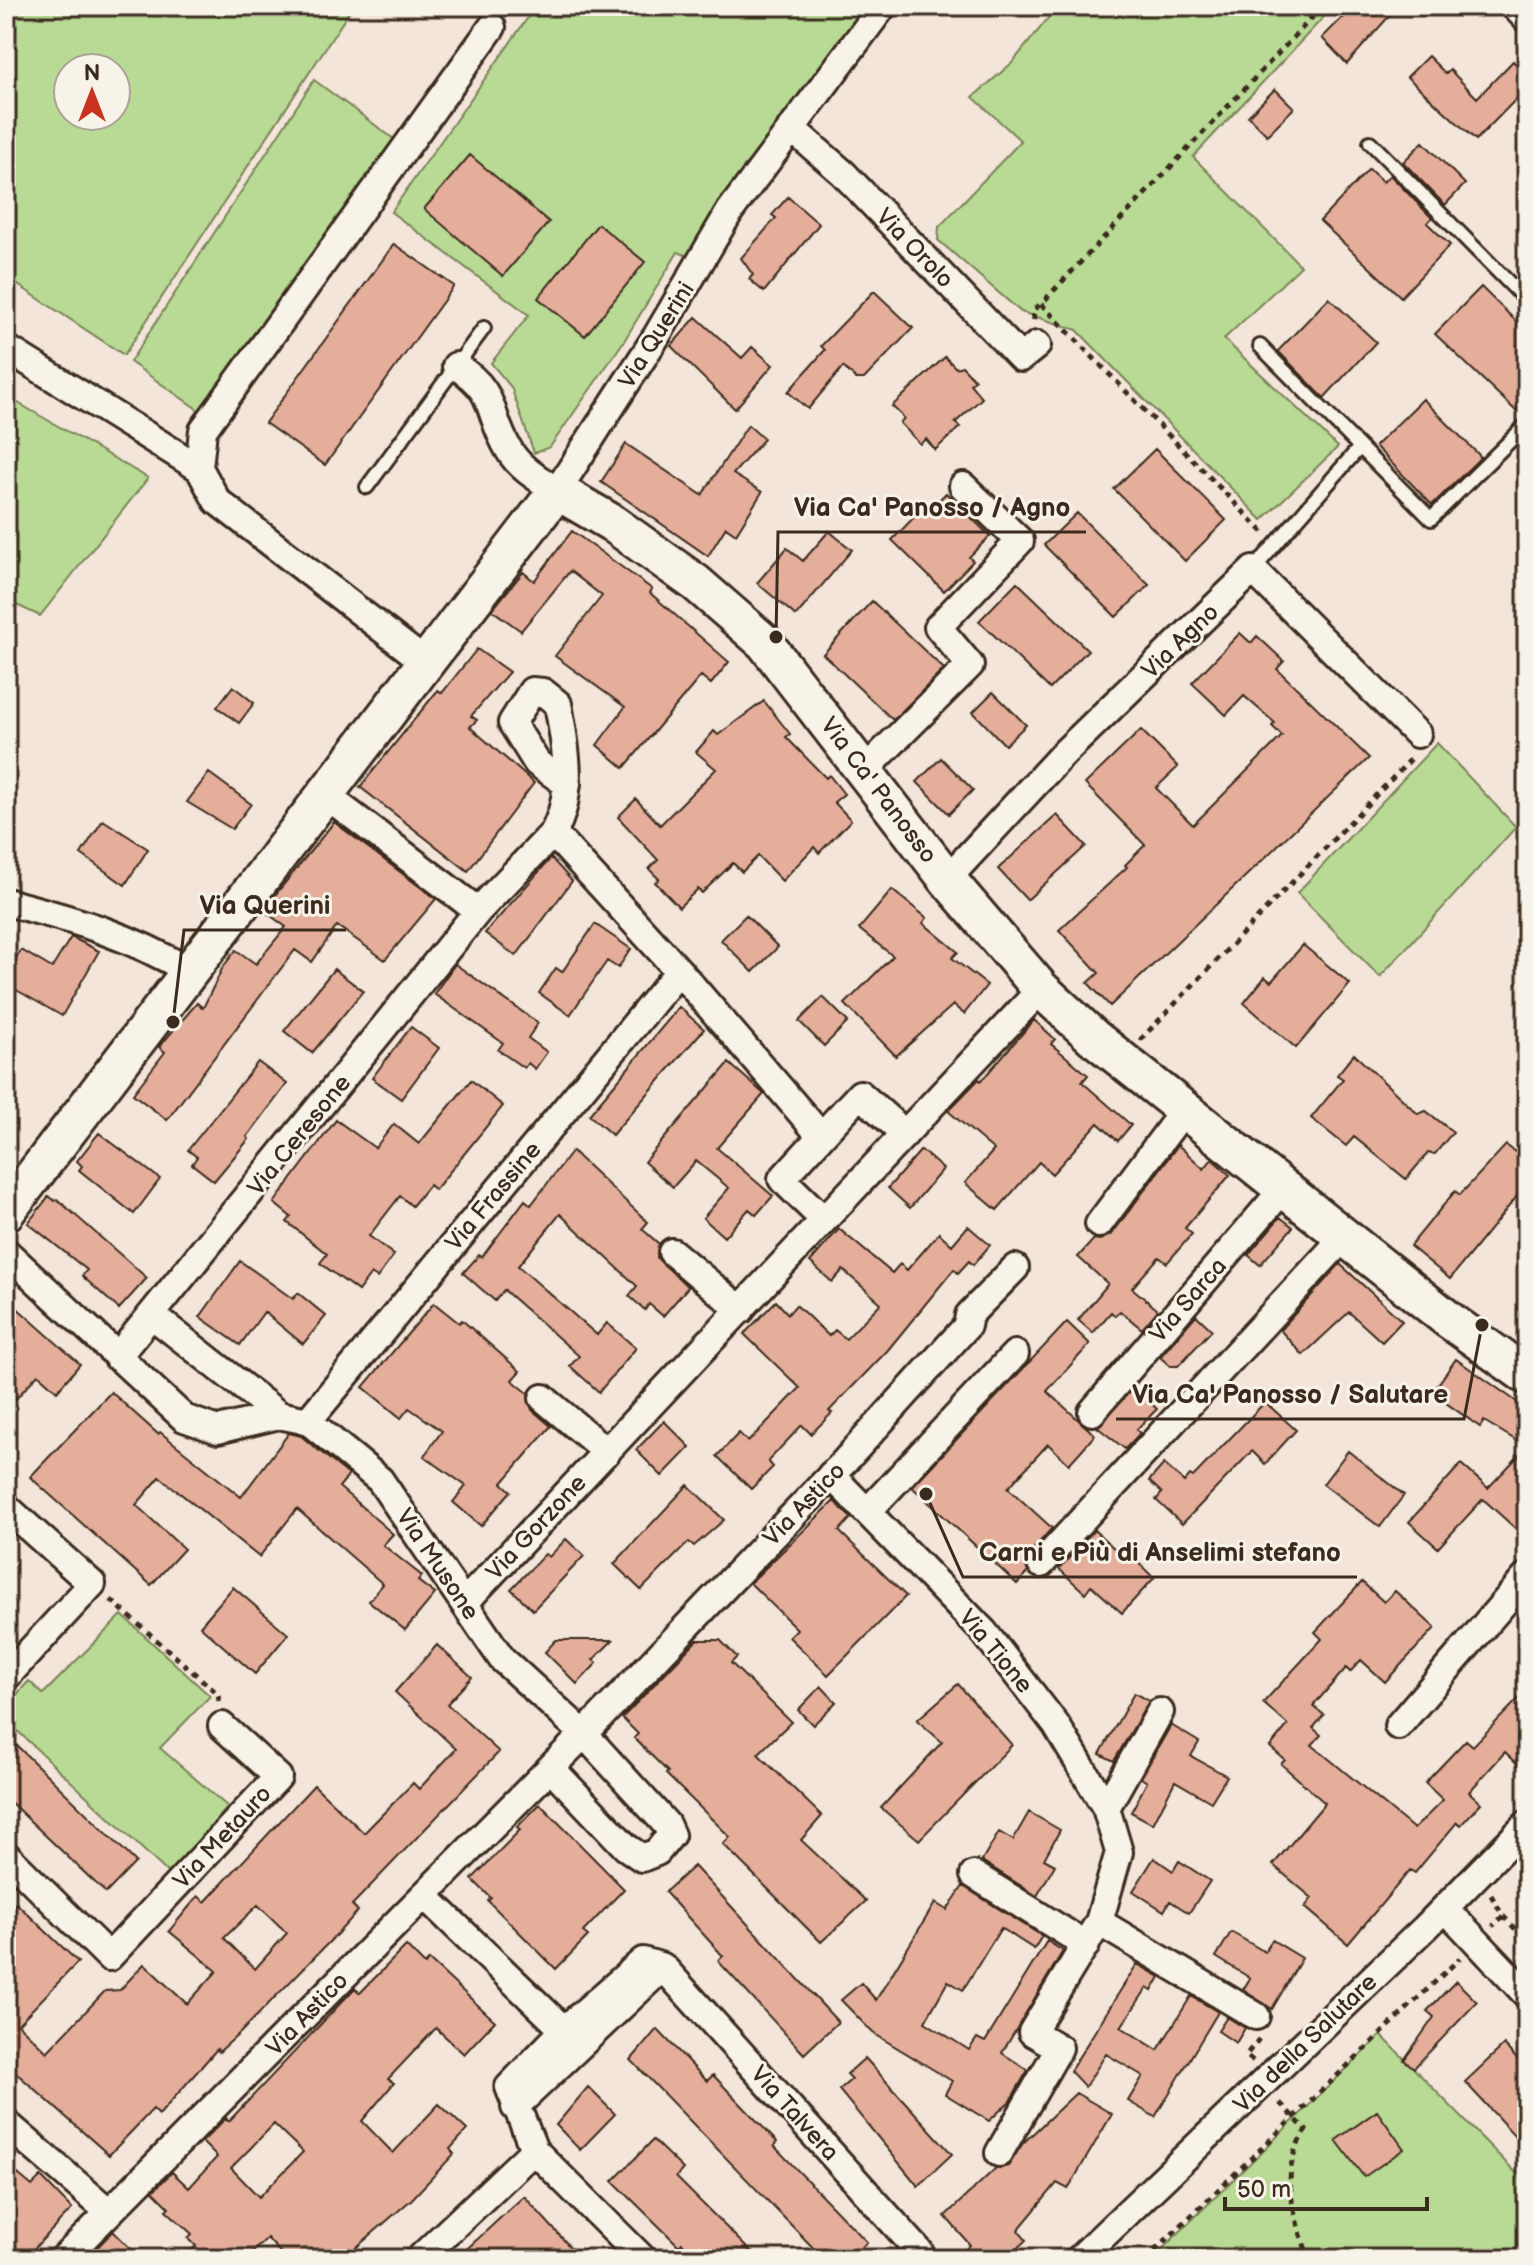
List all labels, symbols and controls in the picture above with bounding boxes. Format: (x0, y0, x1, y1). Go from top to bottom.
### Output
north arrow (52, 52, 132, 132)
text: N (84, 60, 100, 87)
street label: Via Orolo (870, 203, 960, 294)
street label: Via Querini (612, 277, 701, 394)
callout: Via Ca' Panosso / Agno (778, 482, 1086, 532)
text: Via Ca' Panosso / Agno (794, 493, 1070, 524)
street label: Via Agno (1136, 598, 1225, 685)
street label: Via Ca' Panosso (814, 712, 943, 869)
callout: Via Querini (184, 880, 346, 930)
text: Via Querini (200, 891, 330, 922)
street label: Via Ceresone (242, 1069, 357, 1202)
street label: Via Frassine (439, 1136, 547, 1257)
street label: Via Sarca (1144, 1252, 1233, 1349)
callout: Via Ca' Panosso / Salutare (1116, 1369, 1464, 1419)
text: Via Ca' Panosso / Salutare (1132, 1380, 1448, 1411)
street label: Via Astico (757, 1456, 851, 1552)
street label: Via Gorzone (480, 1469, 593, 1586)
street label: Via Musone (390, 1503, 485, 1625)
callout: Carni e Più di Anselimi stefano (963, 1527, 1357, 1577)
text: Carni e Più di Anselimi stefano (979, 1538, 1341, 1569)
street label: Via Tione (952, 1604, 1039, 1699)
street label: Via Metauro (167, 1780, 278, 1895)
street label: Via Astico (260, 1966, 354, 2062)
street label: Via della Salutare (1228, 1968, 1383, 2119)
street label: Via Talvera (744, 2060, 845, 2167)
scale bar (1225, 2161, 1427, 2211)
text: 50 m (1237, 2175, 1291, 2204)

